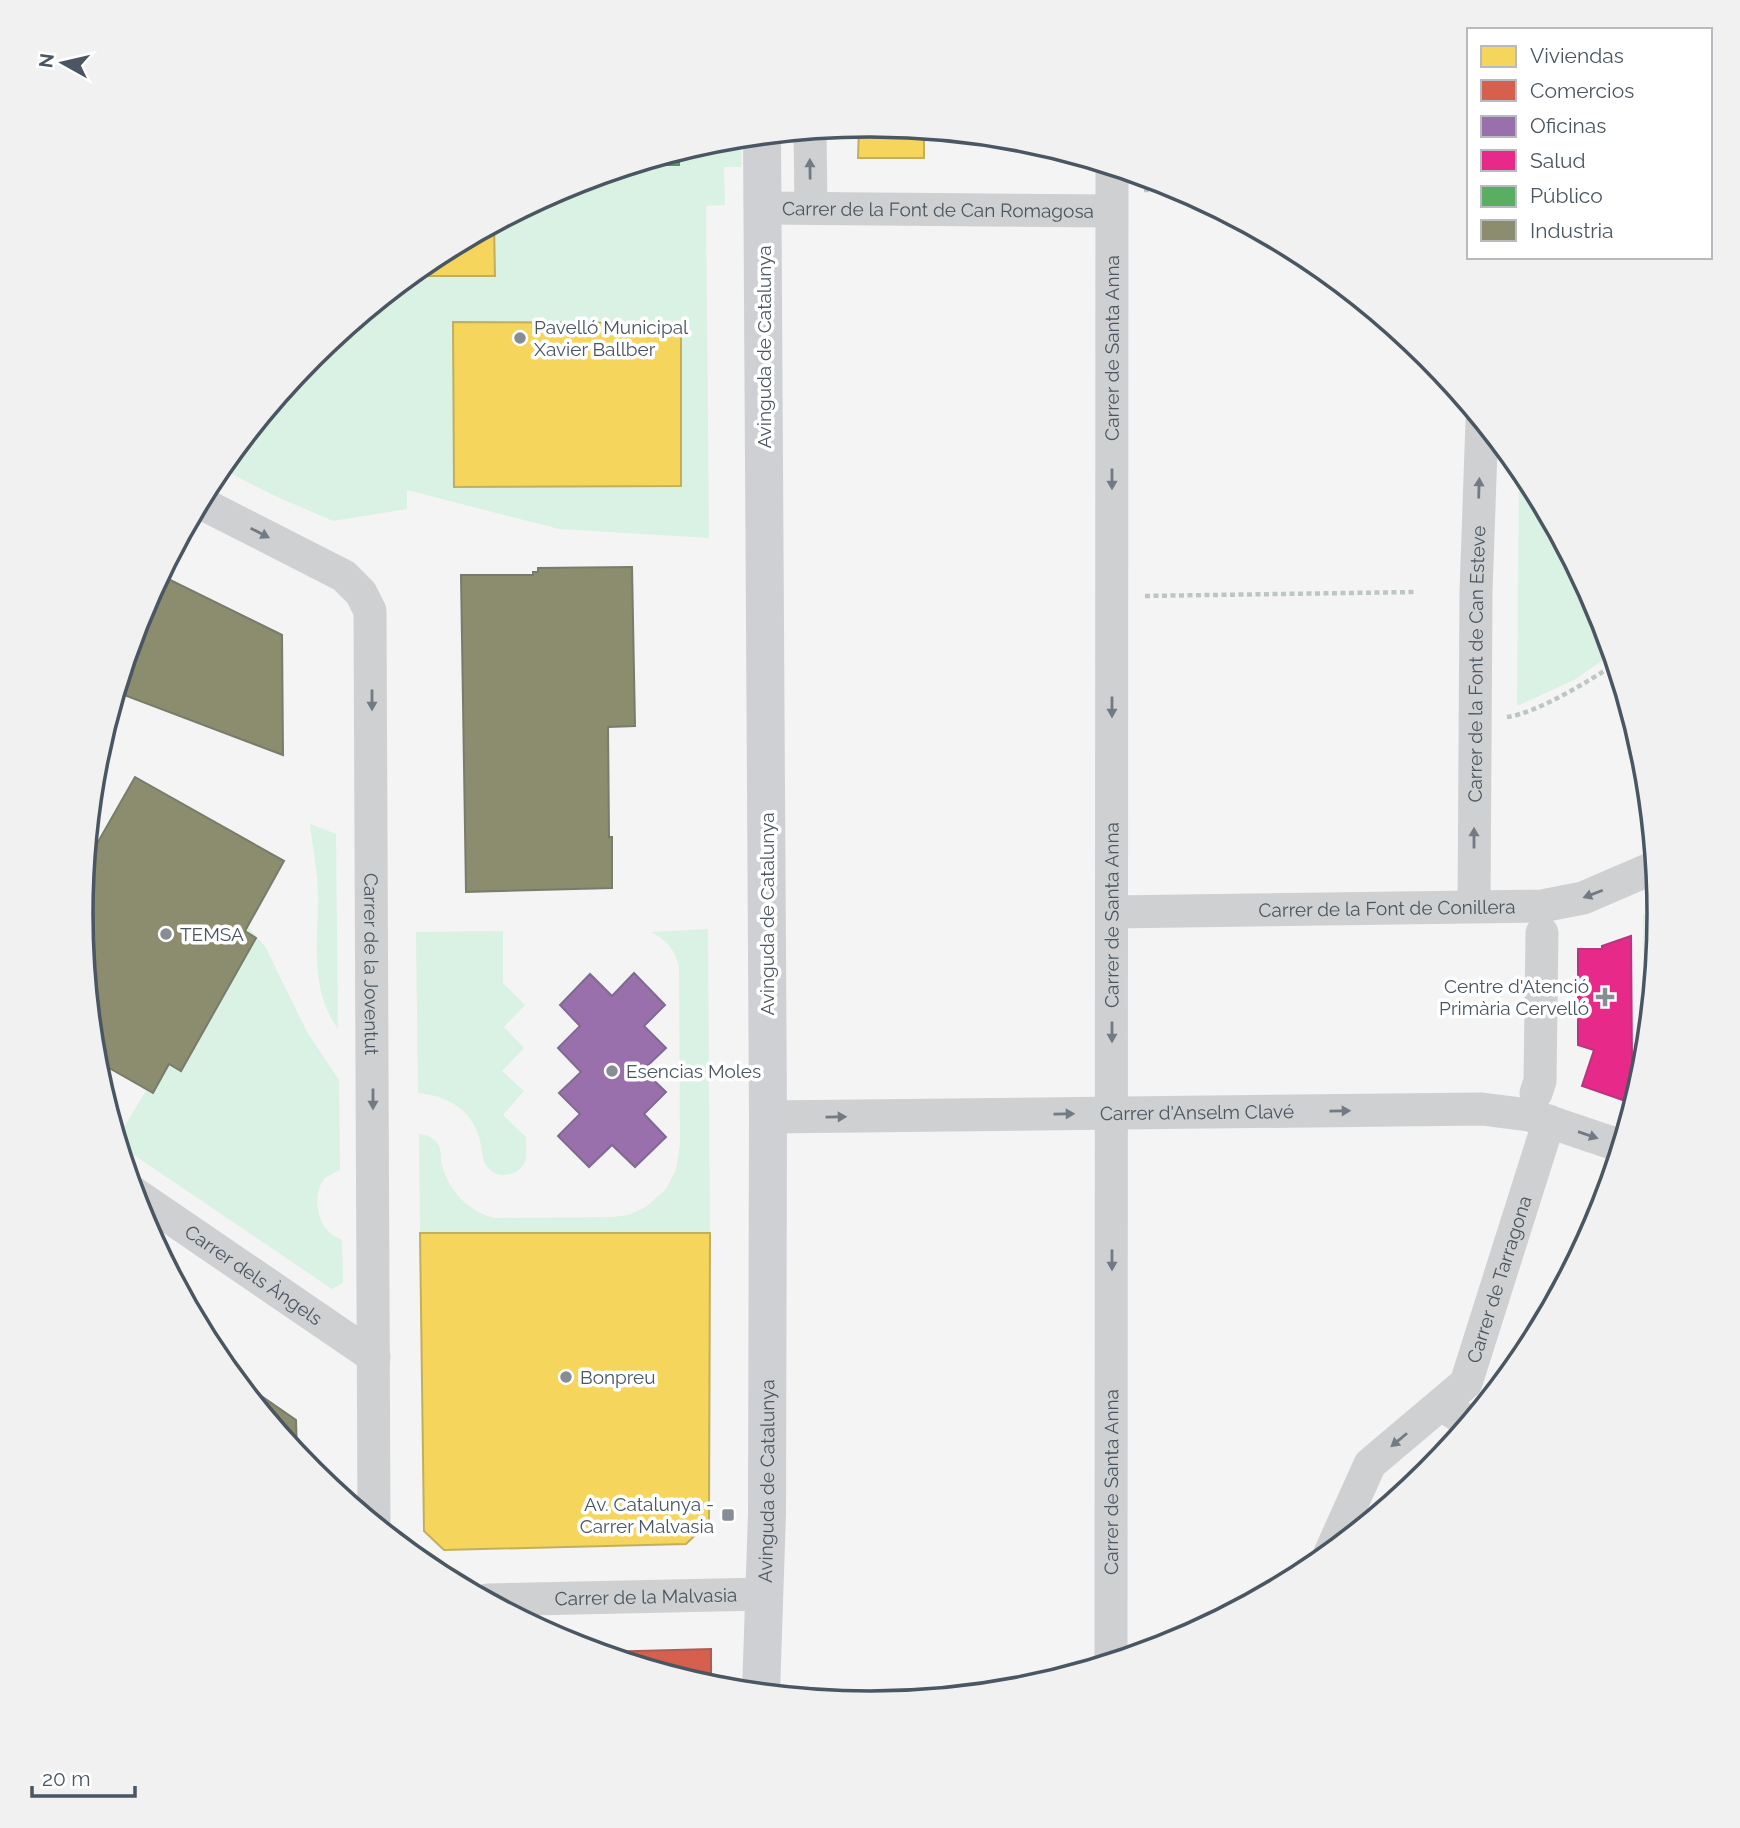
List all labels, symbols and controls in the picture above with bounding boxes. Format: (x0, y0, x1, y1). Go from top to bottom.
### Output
north arrow (28, 28, 98, 98)
legend (1467, 28, 1712, 259)
text: Viviendas (1530, 43, 1624, 68)
text: N (34, 52, 58, 69)
text: Comercios (1530, 78, 1634, 103)
text: Oficinas (1530, 113, 1606, 138)
text: Salud (1530, 148, 1585, 173)
one-way arrow (804, 158, 816, 180)
text: Público (1530, 183, 1603, 208)
street label: Carrer de la Font de Can Romagosa (782, 197, 1094, 222)
text: Industria (1530, 218, 1614, 243)
street label: Avinguda de Catalunya (753, 245, 775, 449)
street label: Carrer de Santa Anna (1101, 255, 1123, 441)
place label: Pavelló Municipal Xavier Ballber (534, 316, 689, 360)
marker: Pavelló Municipal Xavier Ballber (512, 330, 528, 346)
one-way arrow (1106, 469, 1118, 491)
one-way arrow (1474, 477, 1485, 499)
street label: Carrer de la Font de Can Esteve (1464, 525, 1489, 803)
one-way arrow (250, 527, 270, 538)
one-way arrow (366, 689, 378, 711)
one-way arrow (1106, 696, 1118, 718)
street label: Avinguda de Catalunya (756, 812, 778, 1016)
street label: Carrer de Santa Anna (1100, 822, 1123, 1008)
one-way arrow (1468, 827, 1480, 849)
street label: Carrer de la Joventut (360, 873, 383, 1056)
one-way arrow (1582, 889, 1603, 900)
street label: Carrer de la Font de Conillera (1258, 895, 1516, 921)
place label: TEMSA (180, 923, 244, 945)
marker: TEMSA (158, 926, 174, 942)
place label: Centre d'Atenció Primària Cervelló (1439, 975, 1589, 1019)
marker: Centre d'Atenció Primària Cervelló (1595, 987, 1615, 1007)
one-way arrow (1106, 1022, 1118, 1044)
place label: Esencias Moles (626, 1060, 761, 1082)
marker: Esencias Moles (604, 1063, 620, 1079)
one-way arrow (367, 1088, 379, 1110)
street label: Carrer d'Anselm Clavé (1100, 1100, 1294, 1124)
one-way arrow (1329, 1105, 1351, 1117)
one-way arrow (1053, 1108, 1075, 1120)
one-way arrow (825, 1111, 847, 1123)
one-way arrow (1578, 1130, 1599, 1141)
street label: Carrer de Tarragona (1462, 1193, 1536, 1366)
street label: Carrer dels Àngels (181, 1220, 327, 1329)
one-way arrow (1106, 1249, 1118, 1271)
place label: Bonpreu (580, 1366, 656, 1388)
marker: Bonpreu (558, 1369, 574, 1385)
street label: Avinguda de Catalunya (754, 1379, 778, 1583)
street label: Carrer de Santa Anna (1100, 1389, 1122, 1575)
one-way arrow (1391, 1432, 1408, 1447)
place label: Av. Catalunya - Carrer Malvasia (580, 1493, 714, 1537)
marker: Av. Catalunya - Carrer Malvasia (720, 1507, 736, 1523)
street label: Carrer de la Malvasia (554, 1584, 738, 1610)
scale bar (32, 1755, 135, 1799)
text: 20 m (42, 1766, 90, 1791)

